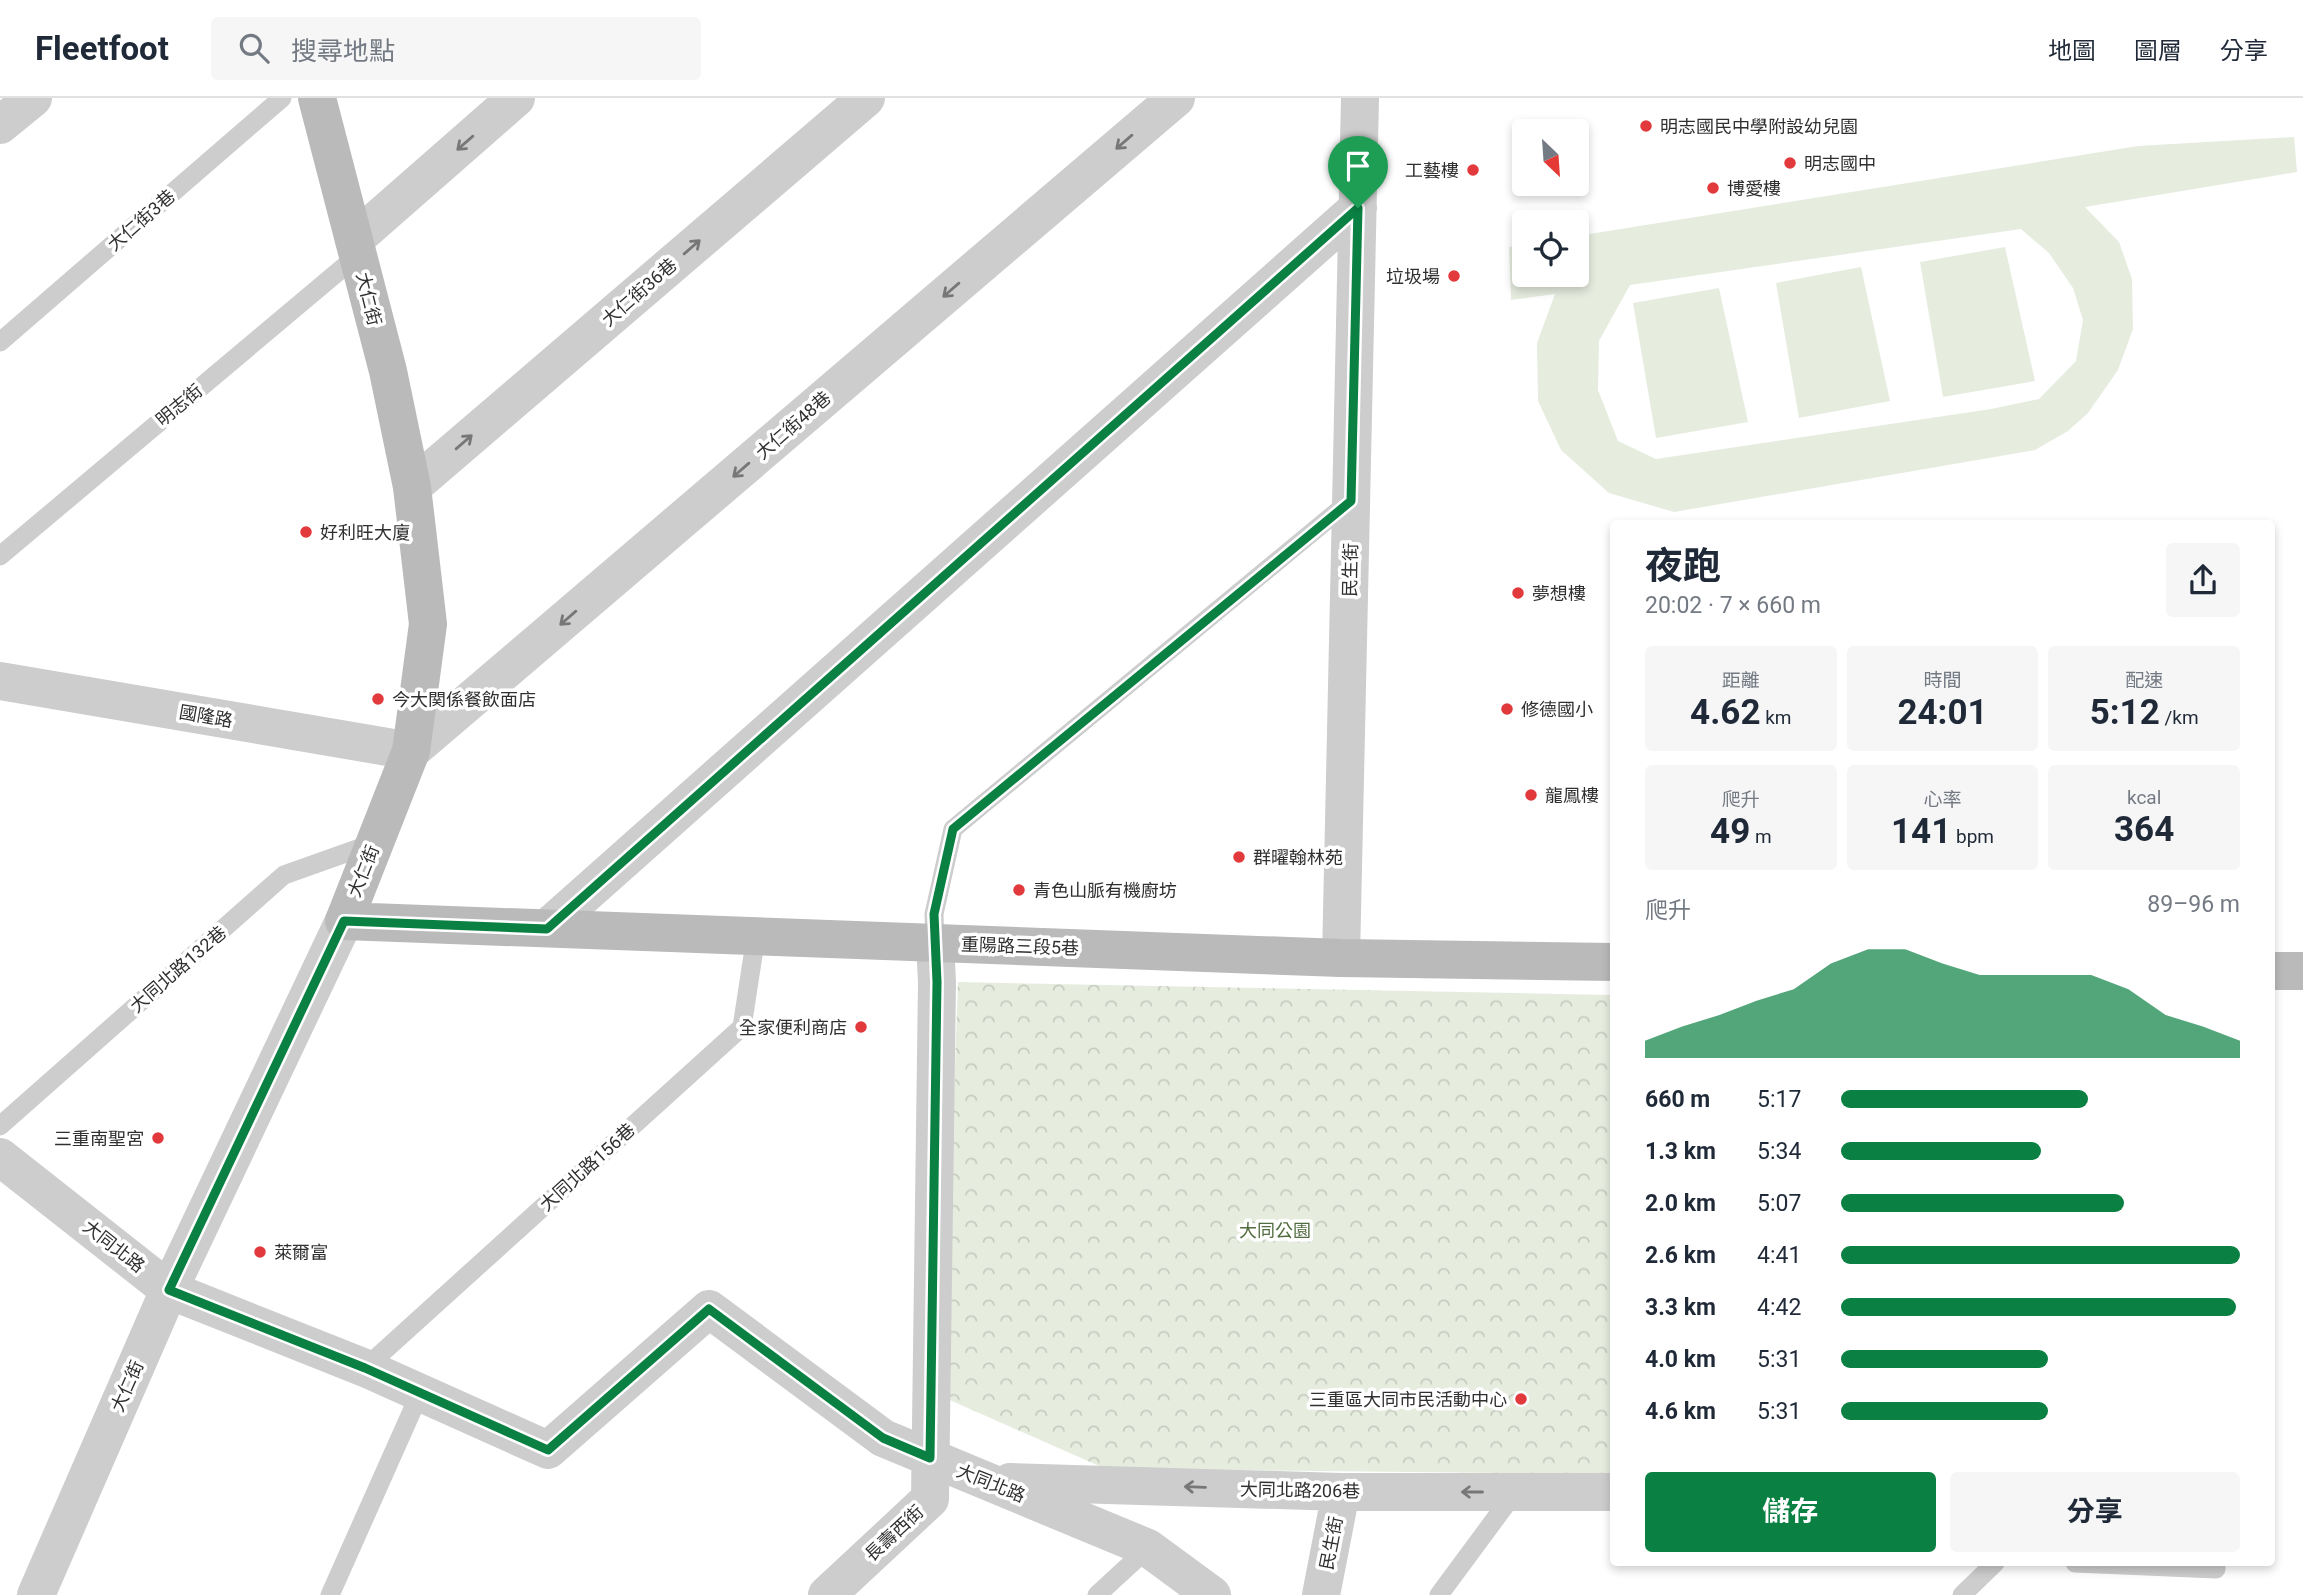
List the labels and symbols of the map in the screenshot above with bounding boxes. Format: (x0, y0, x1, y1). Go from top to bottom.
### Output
place label: 明志國民中學附設幼兒園 (1660, 116, 1858, 137)
marker: 明志國民中學附設幼兒園 (1638, 118, 1654, 134)
north arrow (1512, 119, 1589, 196)
one-way arrow (1115, 134, 1133, 150)
one-way arrow (456, 135, 474, 151)
pin (1328, 136, 1388, 208)
place label: 明志國中 (1804, 153, 1876, 174)
marker: 明志國中 (1782, 155, 1798, 171)
place label: 工藝樓 (1405, 160, 1459, 181)
marker: 工藝樓 (1465, 162, 1481, 178)
place label: 博愛樓 (1727, 178, 1781, 199)
marker: 博愛樓 (1705, 180, 1721, 196)
street label: 大仁街3巷 (103, 185, 179, 255)
one-way arrow (683, 239, 701, 255)
street label: 大仁街36巷 (597, 254, 681, 330)
place label: 垃圾場 (1386, 266, 1440, 287)
marker: 垃圾場 (1446, 268, 1462, 284)
street label: 大仁街 (352, 270, 386, 328)
one-way arrow (942, 282, 960, 298)
street label: 明志街 (152, 380, 206, 430)
street label: 大仁街48巷 (751, 387, 835, 463)
one-way arrow (454, 434, 472, 450)
one-way arrow (732, 462, 750, 478)
place label: 好利旺大廈 (320, 522, 410, 543)
marker: 好利旺大廈 (298, 524, 314, 540)
street label: 民生街 (1339, 543, 1361, 597)
place label: 夢想樓 (1532, 583, 1586, 604)
marker: 夢想樓 (1510, 585, 1526, 601)
one-way arrow (559, 610, 577, 626)
place label: 今大関係餐飲面店 (392, 689, 536, 710)
marker: 今大関係餐飲面店 (370, 691, 386, 707)
place label: 修德國小 (1521, 699, 1593, 720)
street label: 國隆路 (178, 701, 234, 731)
marker: 修德國小 (1499, 701, 1515, 717)
place label: 龍鳳樓 (1545, 785, 1599, 806)
marker: 龍鳳樓 (1523, 787, 1539, 803)
street label: 大仁街 (343, 842, 383, 900)
place label: 群曜翰林苑 (1253, 847, 1343, 868)
marker: 群曜翰林苑 (1231, 849, 1247, 865)
place label: 青色山脈有機廚坊 (1033, 880, 1177, 901)
marker: 青色山脈有機廚坊 (1011, 882, 1027, 898)
street label: 大同北路132巷 (126, 922, 230, 1016)
street label: 重陽路三段5巷 (961, 933, 1079, 959)
place label: 全家便利商店 (739, 1017, 847, 1038)
marker: 全家便利商店 (853, 1019, 869, 1035)
street label: 大同北路156巷 (535, 1119, 639, 1215)
place label: 三重南聖宮 (54, 1128, 144, 1149)
marker: 三重南聖宮 (150, 1130, 166, 1146)
street label: 大同北路 (79, 1216, 149, 1276)
park label: 大同公園 (1239, 1220, 1311, 1241)
place label: 萊爾富 (274, 1242, 328, 1263)
marker: 萊爾富 (252, 1244, 268, 1260)
street label: 大仁街 (106, 1357, 148, 1415)
place label: 三重區大同市民活動中心 (1309, 1389, 1507, 1410)
marker: 三重區大同市民活動中心 (1513, 1391, 1529, 1407)
street label: 大同北路 (954, 1460, 1028, 1506)
street label: 大同北路206巷 (1240, 1478, 1360, 1502)
one-way arrow (1184, 1481, 1207, 1494)
one-way arrow (1461, 1485, 1484, 1499)
street label: 長壽西街 (861, 1501, 927, 1565)
street label: 民生街 (1316, 1514, 1346, 1572)

